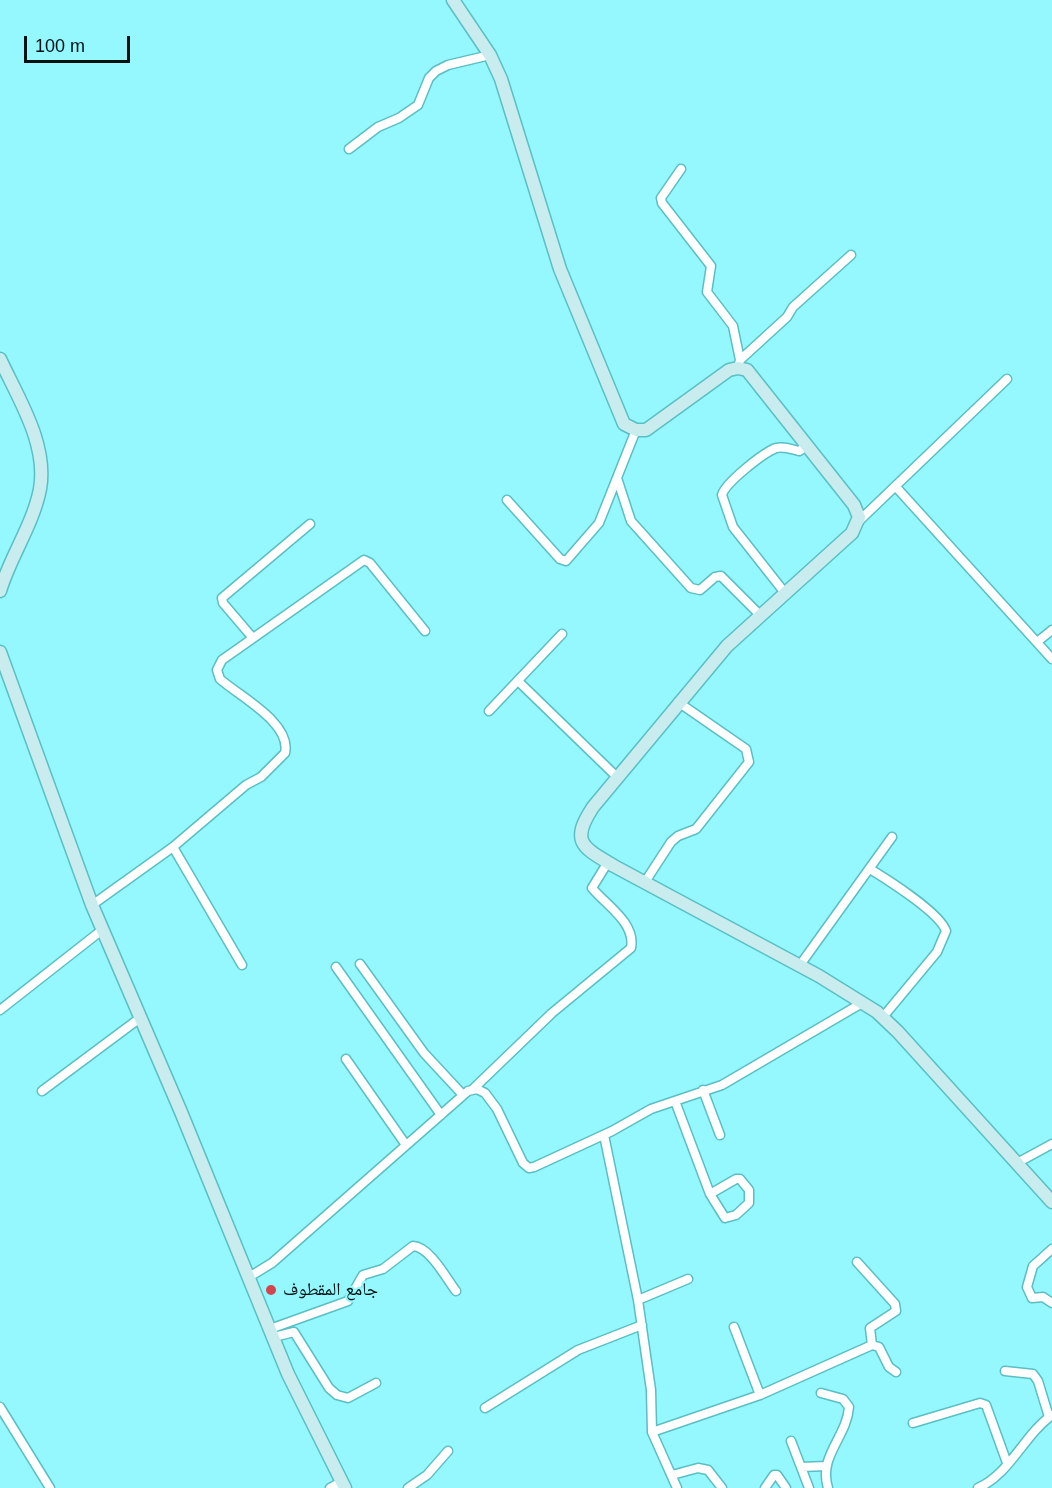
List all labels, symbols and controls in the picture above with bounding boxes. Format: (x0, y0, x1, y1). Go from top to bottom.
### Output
scale bar (27, 24, 134, 62)
text: 100 m (35, 36, 85, 56)
place label: جامع المقطوف (283, 1279, 378, 1301)
marker: جامع المقطوف (264, 1283, 278, 1297)

